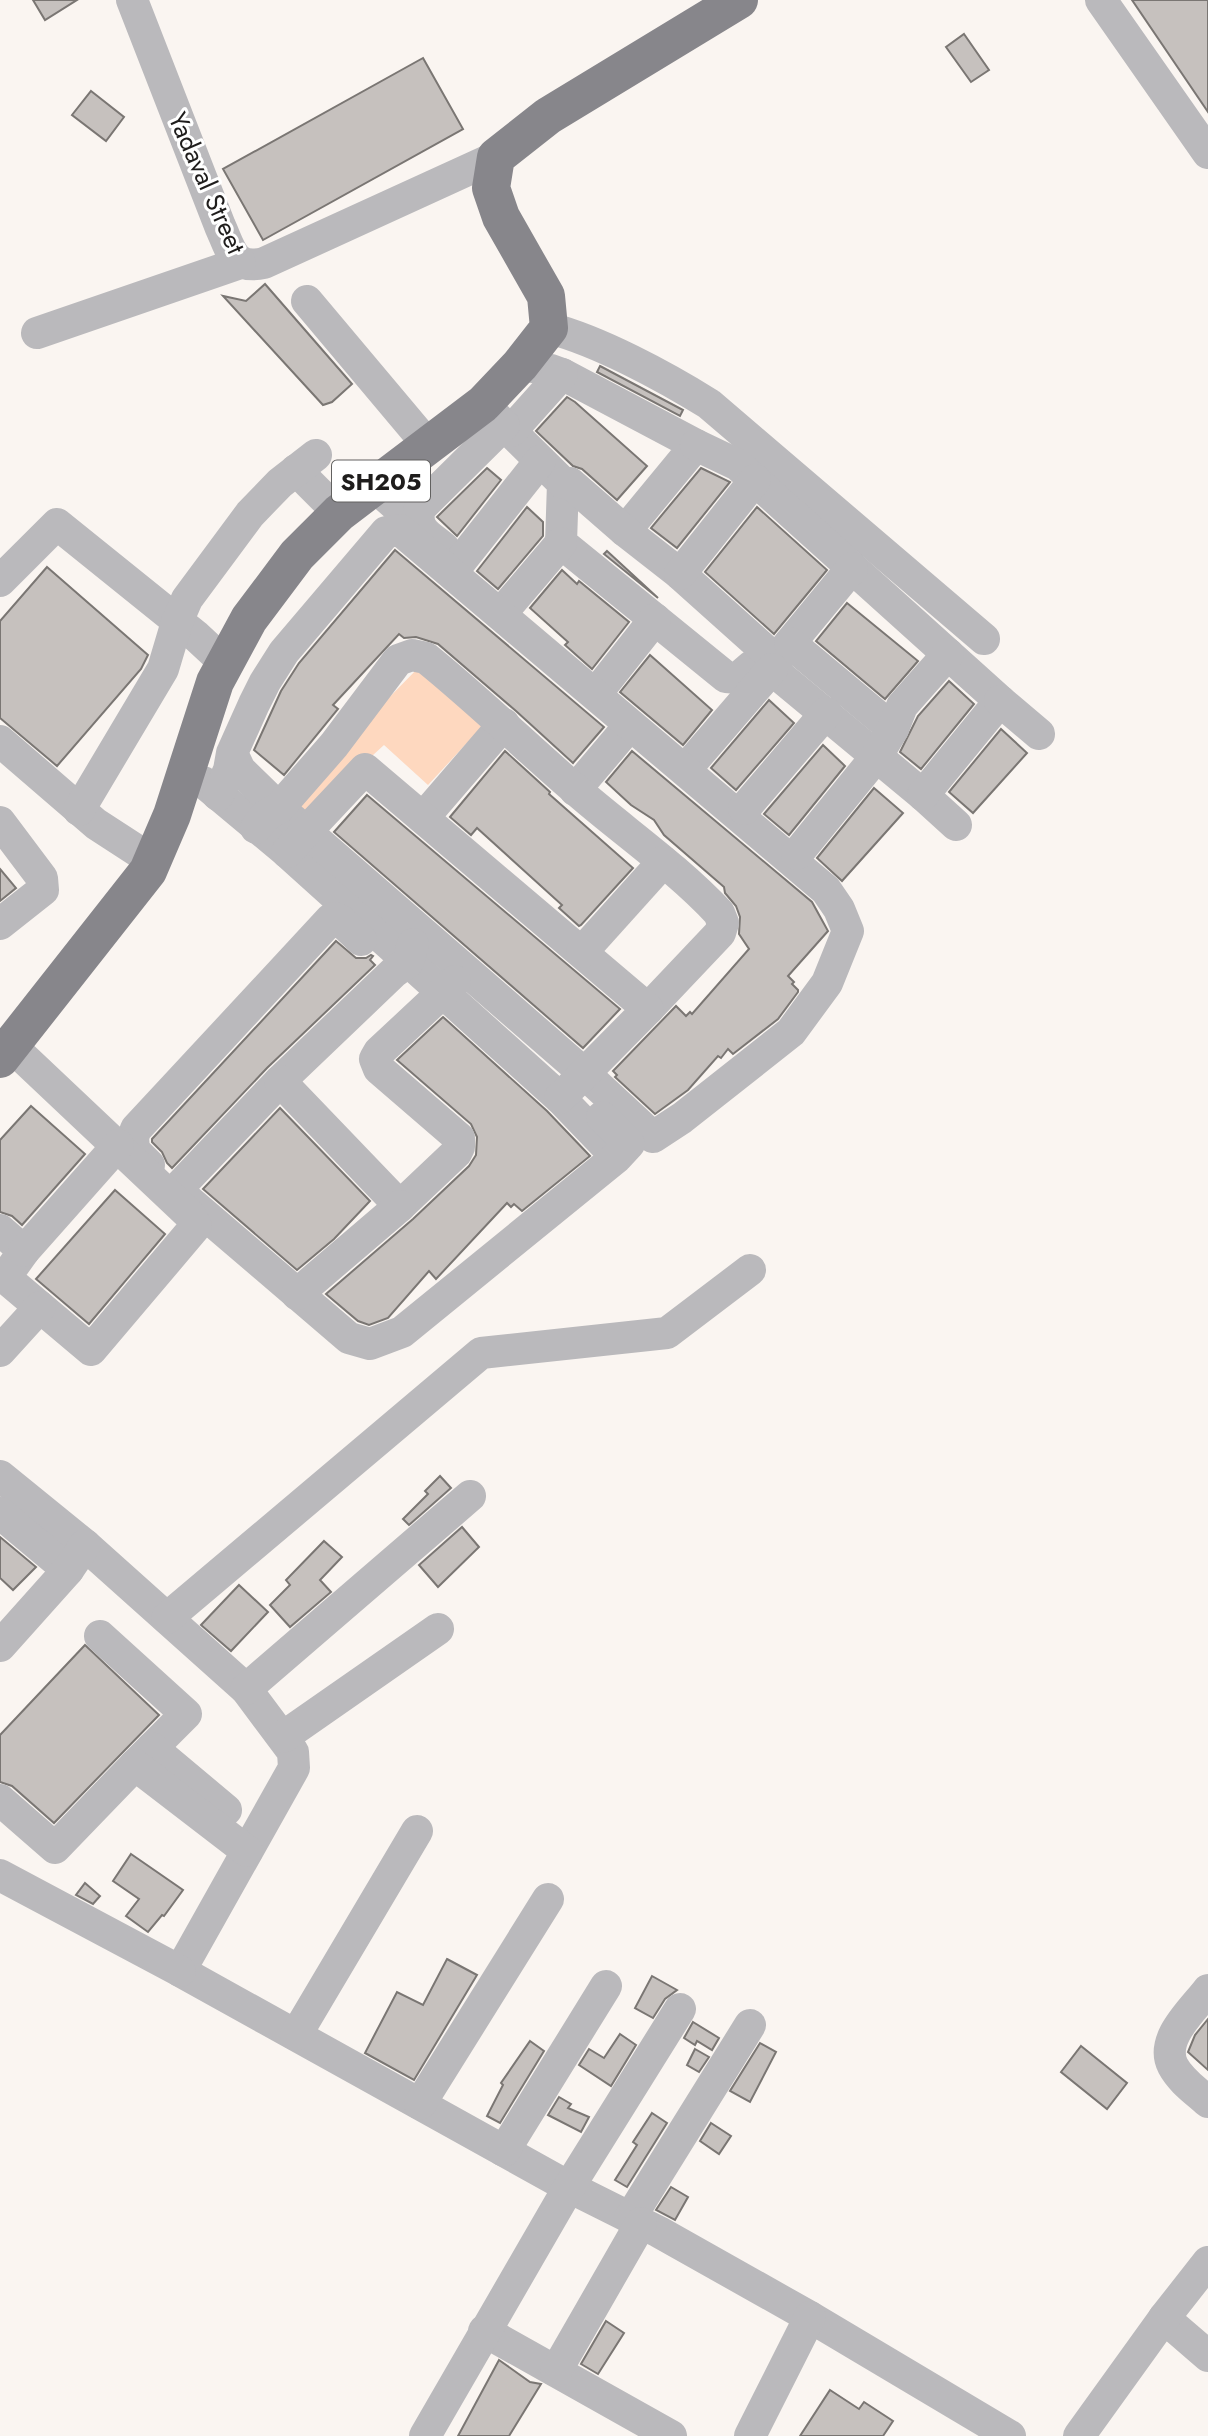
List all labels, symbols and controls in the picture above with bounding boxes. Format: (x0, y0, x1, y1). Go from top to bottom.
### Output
street label: Yadaval Street (159, 106, 255, 261)
road number: SH205 (332, 460, 430, 502)

